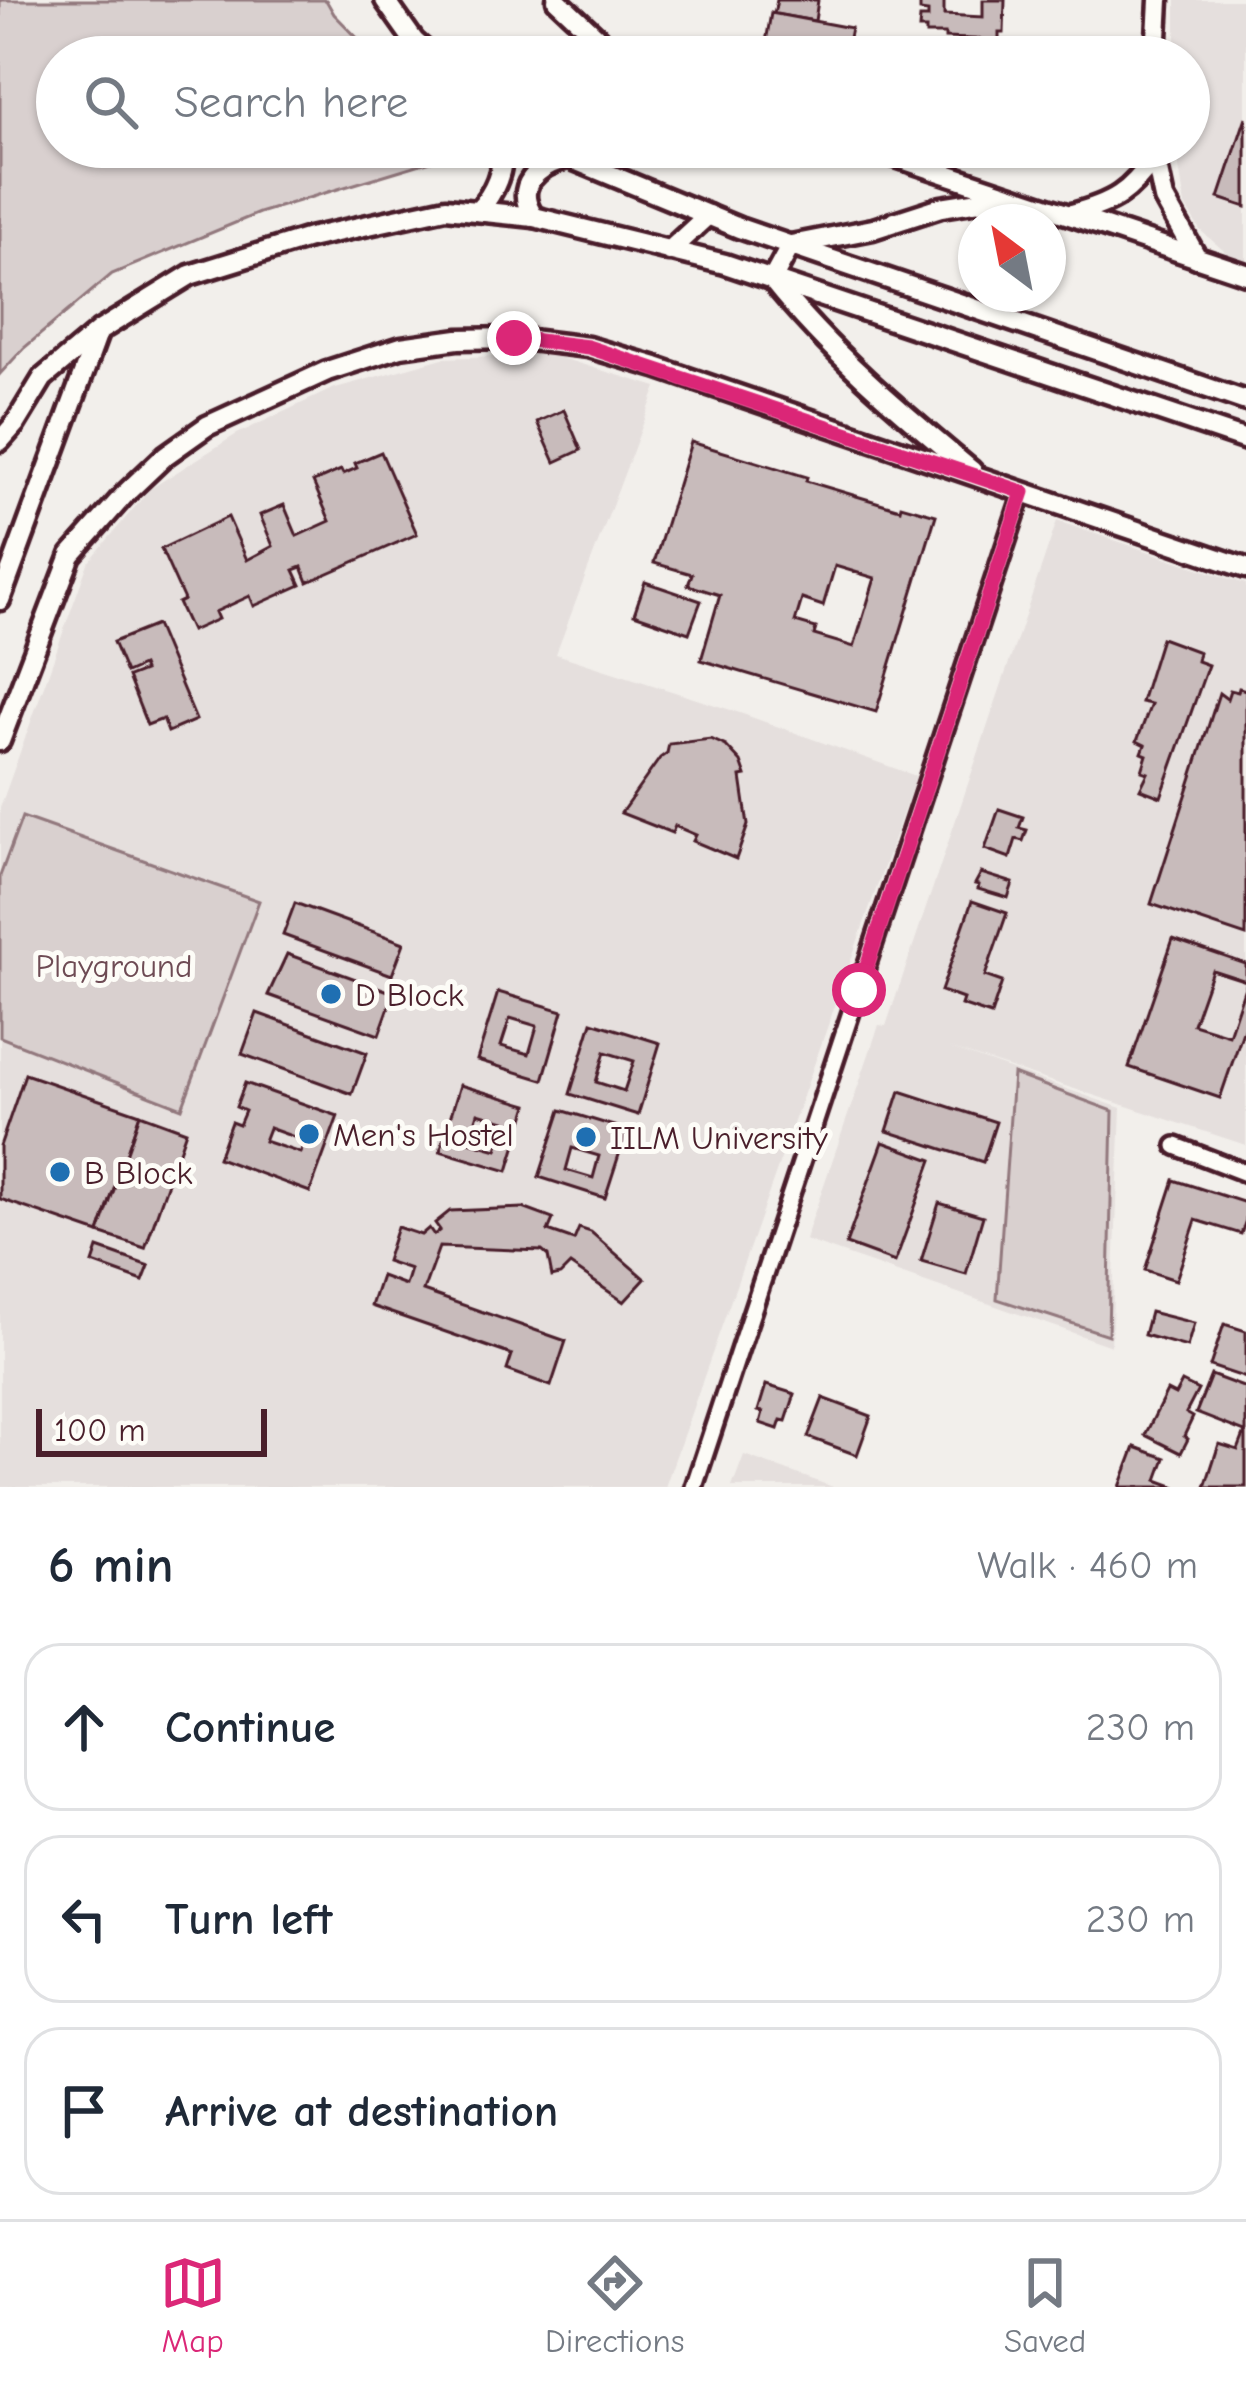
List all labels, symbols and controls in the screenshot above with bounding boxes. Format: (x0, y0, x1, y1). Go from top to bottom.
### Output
search box (36, 36, 1210, 168)
icon: search (78, 69, 144, 135)
text: Search here (174, 76, 408, 128)
north arrow (958, 204, 1066, 312)
route end (487, 311, 541, 365)
park label: Playground (35, 947, 193, 985)
route start (832, 963, 886, 1017)
place label: D Block (355, 976, 464, 1014)
marker: D Block (318, 981, 344, 1007)
place label: Men's Hostel (333, 1116, 514, 1154)
place label: IILM University (610, 1119, 828, 1157)
marker: Men's Hostel (296, 1121, 322, 1147)
marker: IILM University (573, 1124, 599, 1150)
place label: B Block (84, 1154, 193, 1192)
marker: B Block (47, 1159, 73, 1185)
scale bar (36, 1403, 267, 1456)
text: 100 m (54, 1411, 146, 1449)
text: 6 min (48, 1536, 174, 1595)
text: Walk · 460 m (977, 1543, 1198, 1588)
icon: ahead (51, 1694, 117, 1760)
text: Continue (165, 1701, 335, 1753)
text: 230 m (1086, 1705, 1195, 1750)
icon: left (51, 1886, 117, 1952)
text: Turn left (165, 1893, 332, 1945)
text: 230 m (1086, 1897, 1195, 1942)
icon: arrive (51, 2078, 117, 2144)
text: Arrive at destination (165, 2085, 558, 2137)
tab: Map (160, 2250, 226, 2360)
tab: Directions (545, 2250, 685, 2360)
tab: Saved (1004, 2250, 1086, 2360)

